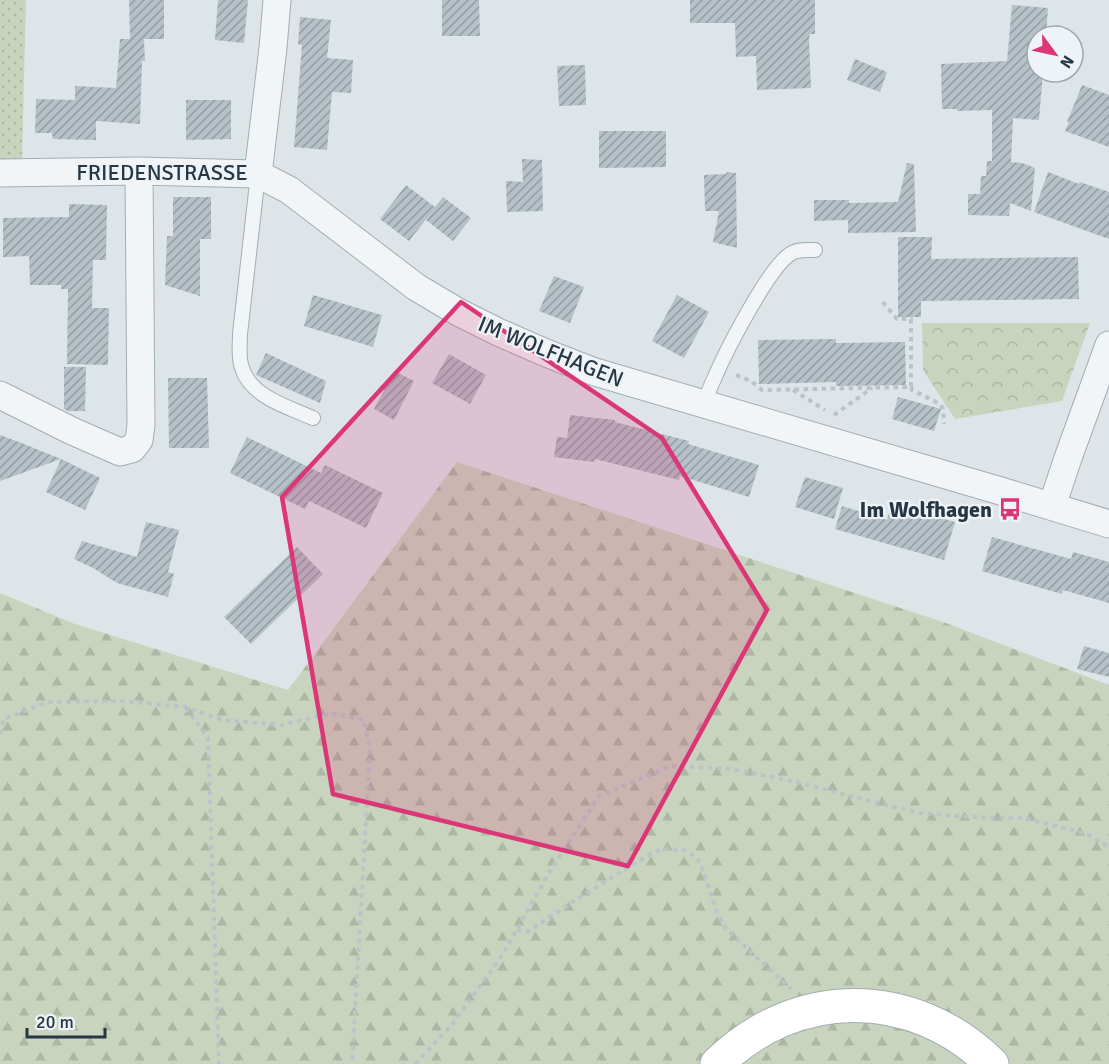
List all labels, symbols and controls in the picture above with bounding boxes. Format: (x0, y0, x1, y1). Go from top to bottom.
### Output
north arrow (1025, 24, 1085, 84)
text: N (1055, 52, 1078, 72)
street label: FRIEDENSTRASSE (76, 159, 248, 186)
street label: IM WOLFHAGEN (474, 310, 627, 393)
place label: Im Wolfhagen (859, 496, 992, 523)
bus stop icon: Im Wolfhagen (997, 496, 1023, 522)
scale bar (27, 1001, 105, 1039)
text: 20 m (36, 1011, 74, 1033)

